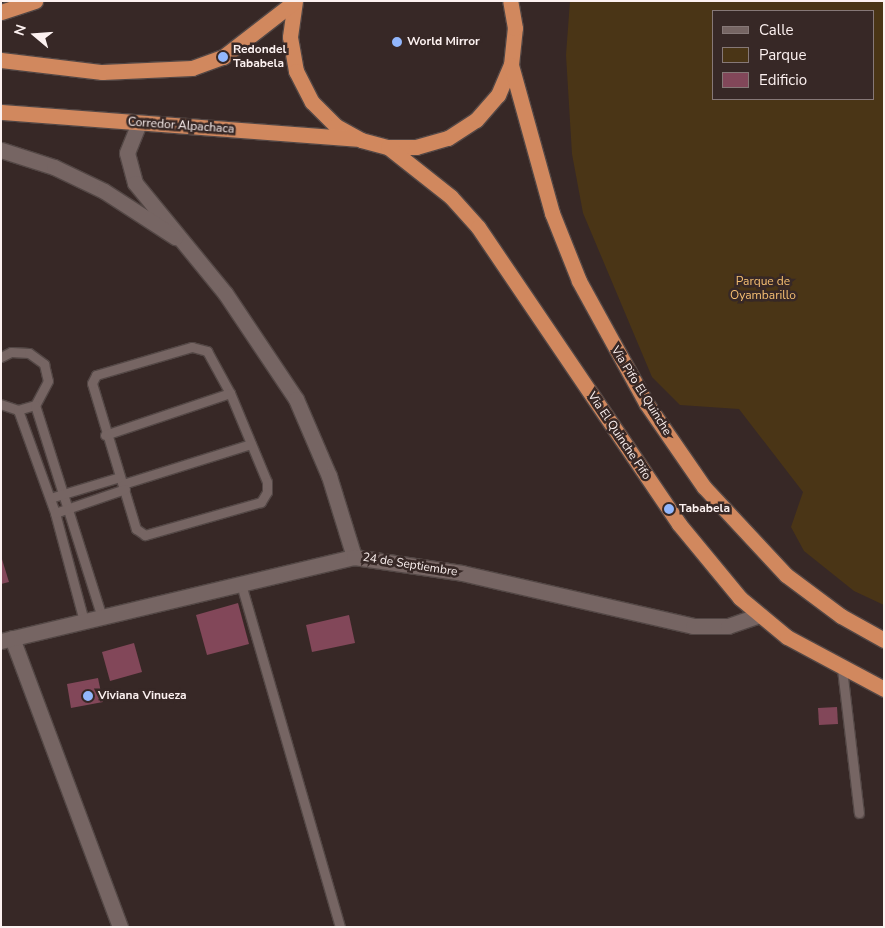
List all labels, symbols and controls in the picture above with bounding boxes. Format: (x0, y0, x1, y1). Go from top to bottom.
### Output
north arrow (10, 10, 60, 60)
legend (712, 10, 875, 100)
text: Calle (759, 20, 794, 40)
text: N (10, 22, 31, 38)
place label: World Mirror (407, 35, 480, 49)
marker: World Mirror (391, 36, 403, 48)
place label: Redondel Tababela (233, 43, 286, 71)
text: Parque (759, 45, 807, 65)
marker: Redondel Tababela (217, 51, 229, 63)
text: Edificio (759, 70, 807, 90)
street label: Corredor Alpachaca (127, 115, 235, 137)
park label: Parque de Oyambarillo (730, 275, 796, 303)
street label: Via Pifo El Quinche (608, 344, 674, 438)
street label: Via El Quinche Pifo (584, 390, 654, 482)
place label: Tababela (679, 502, 730, 516)
marker: Tababela (663, 503, 675, 515)
street label: 24 de Septiembre (362, 550, 458, 580)
place label: Viviana Vinueza (98, 689, 187, 703)
marker: Viviana Vinueza (82, 690, 94, 702)

